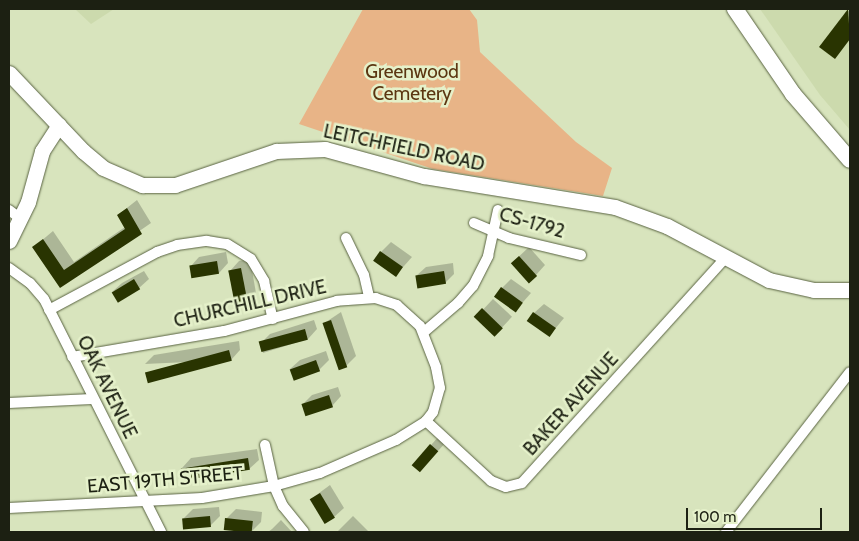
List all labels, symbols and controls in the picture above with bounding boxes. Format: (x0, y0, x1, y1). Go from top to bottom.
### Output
park label: Greenwood Cemetery (365, 61, 459, 105)
street label: LEITCHFIELD ROAD (321, 120, 487, 176)
street label: CS-1792 (497, 203, 567, 243)
street label: CHURCHILL DRIVE (172, 275, 328, 333)
street label: OAK AVENUE (72, 332, 142, 442)
street label: BAKER AVENUE (519, 348, 623, 460)
street label: EAST 19TH STREET (86, 462, 244, 498)
scale bar (689, 498, 825, 530)
text: 100 m (694, 508, 736, 526)

